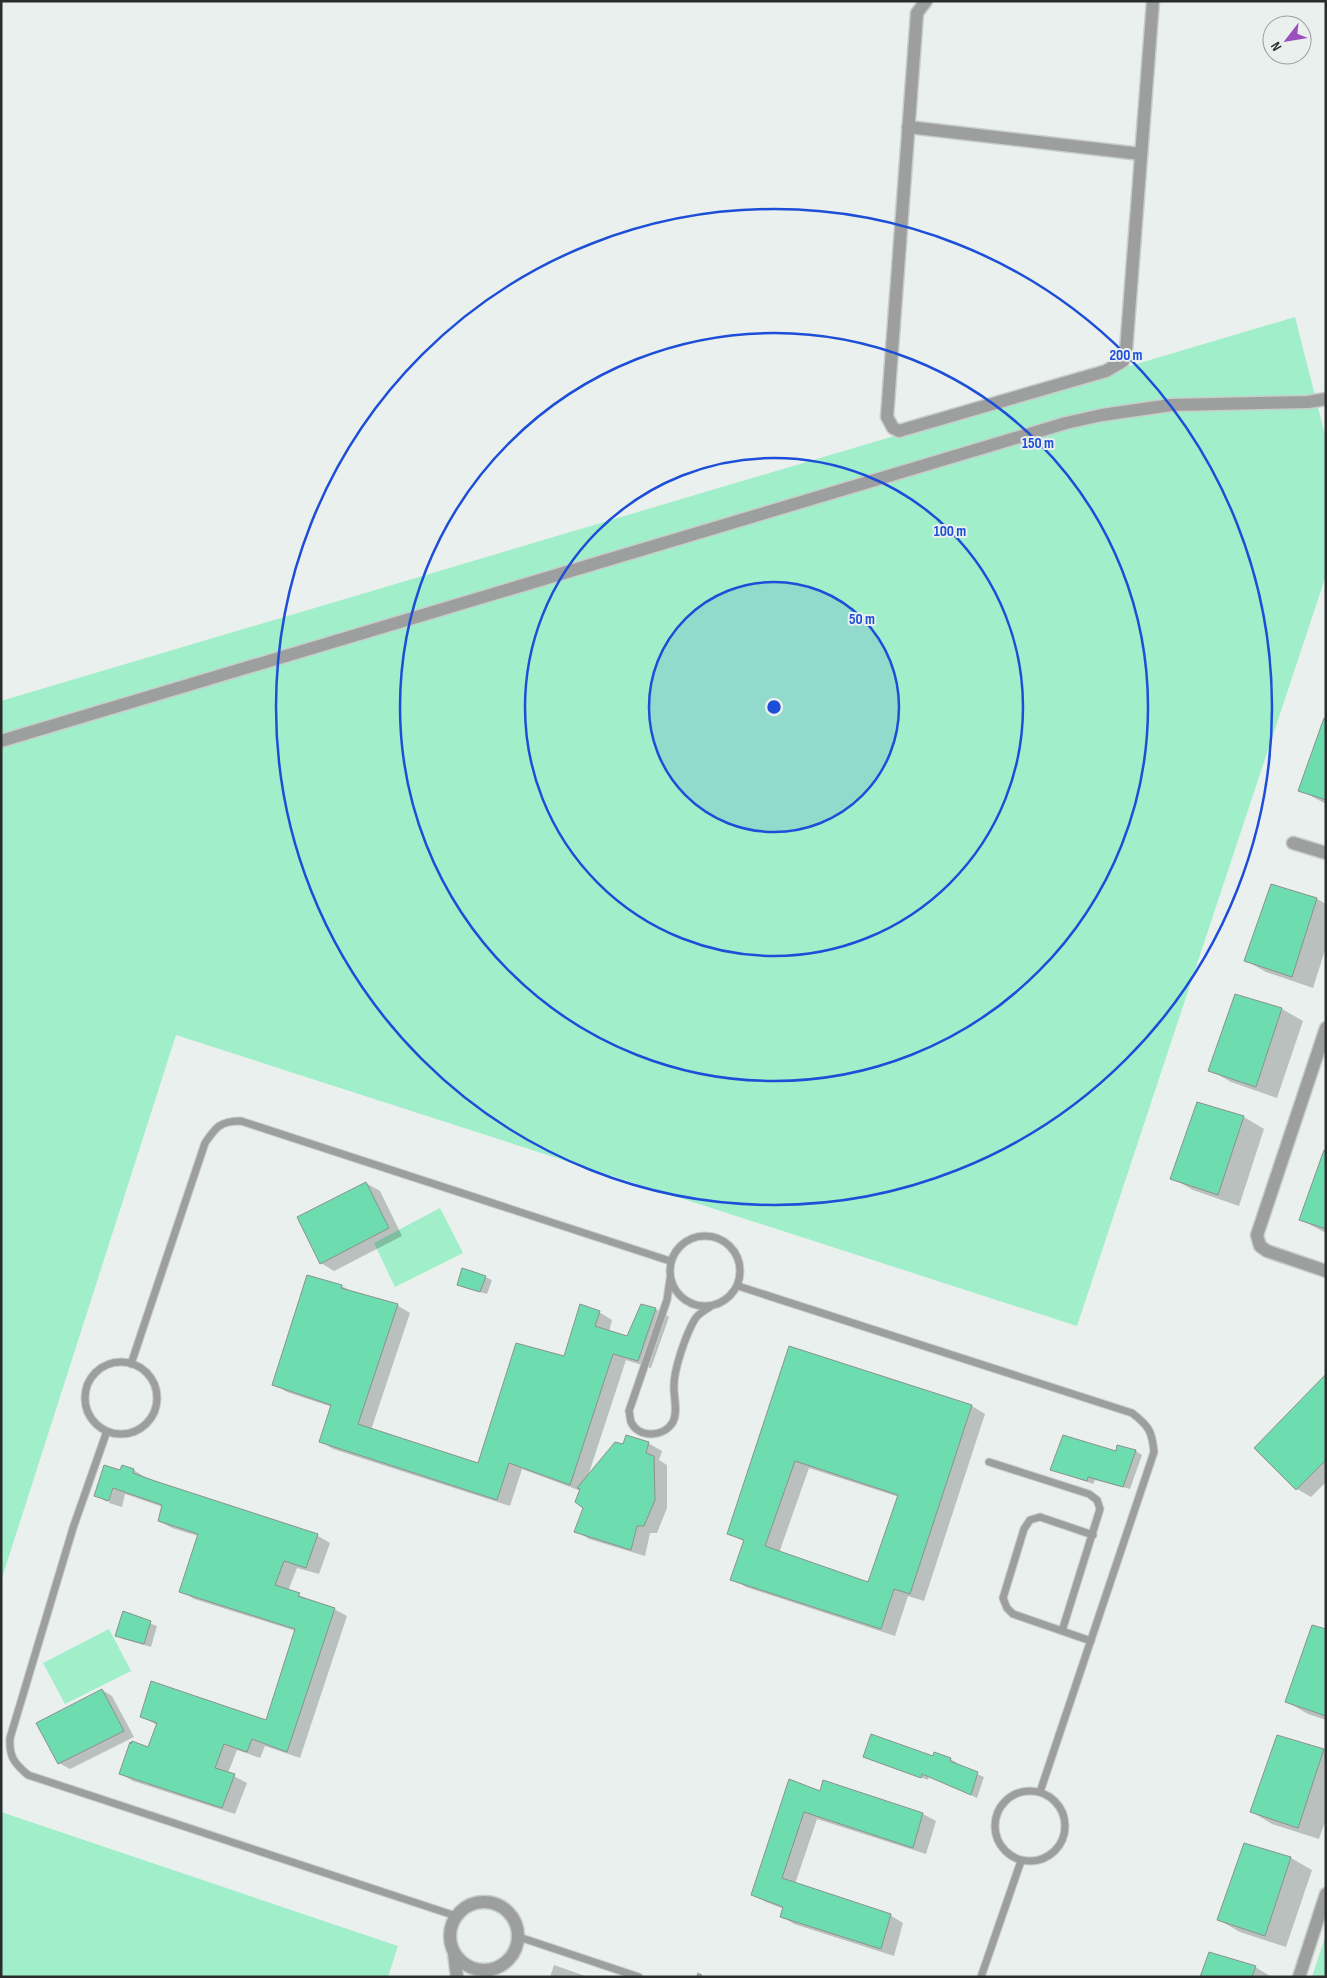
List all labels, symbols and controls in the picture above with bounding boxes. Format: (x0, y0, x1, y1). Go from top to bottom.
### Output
north arrow (1262, 15, 1312, 65)
text: N (1267, 39, 1285, 54)
text: 200 m (1109, 346, 1143, 365)
text: 150 m (1022, 434, 1054, 453)
text: 100 m (934, 522, 966, 541)
text: 50 m (849, 610, 875, 629)
centre of rings (765, 698, 783, 716)

